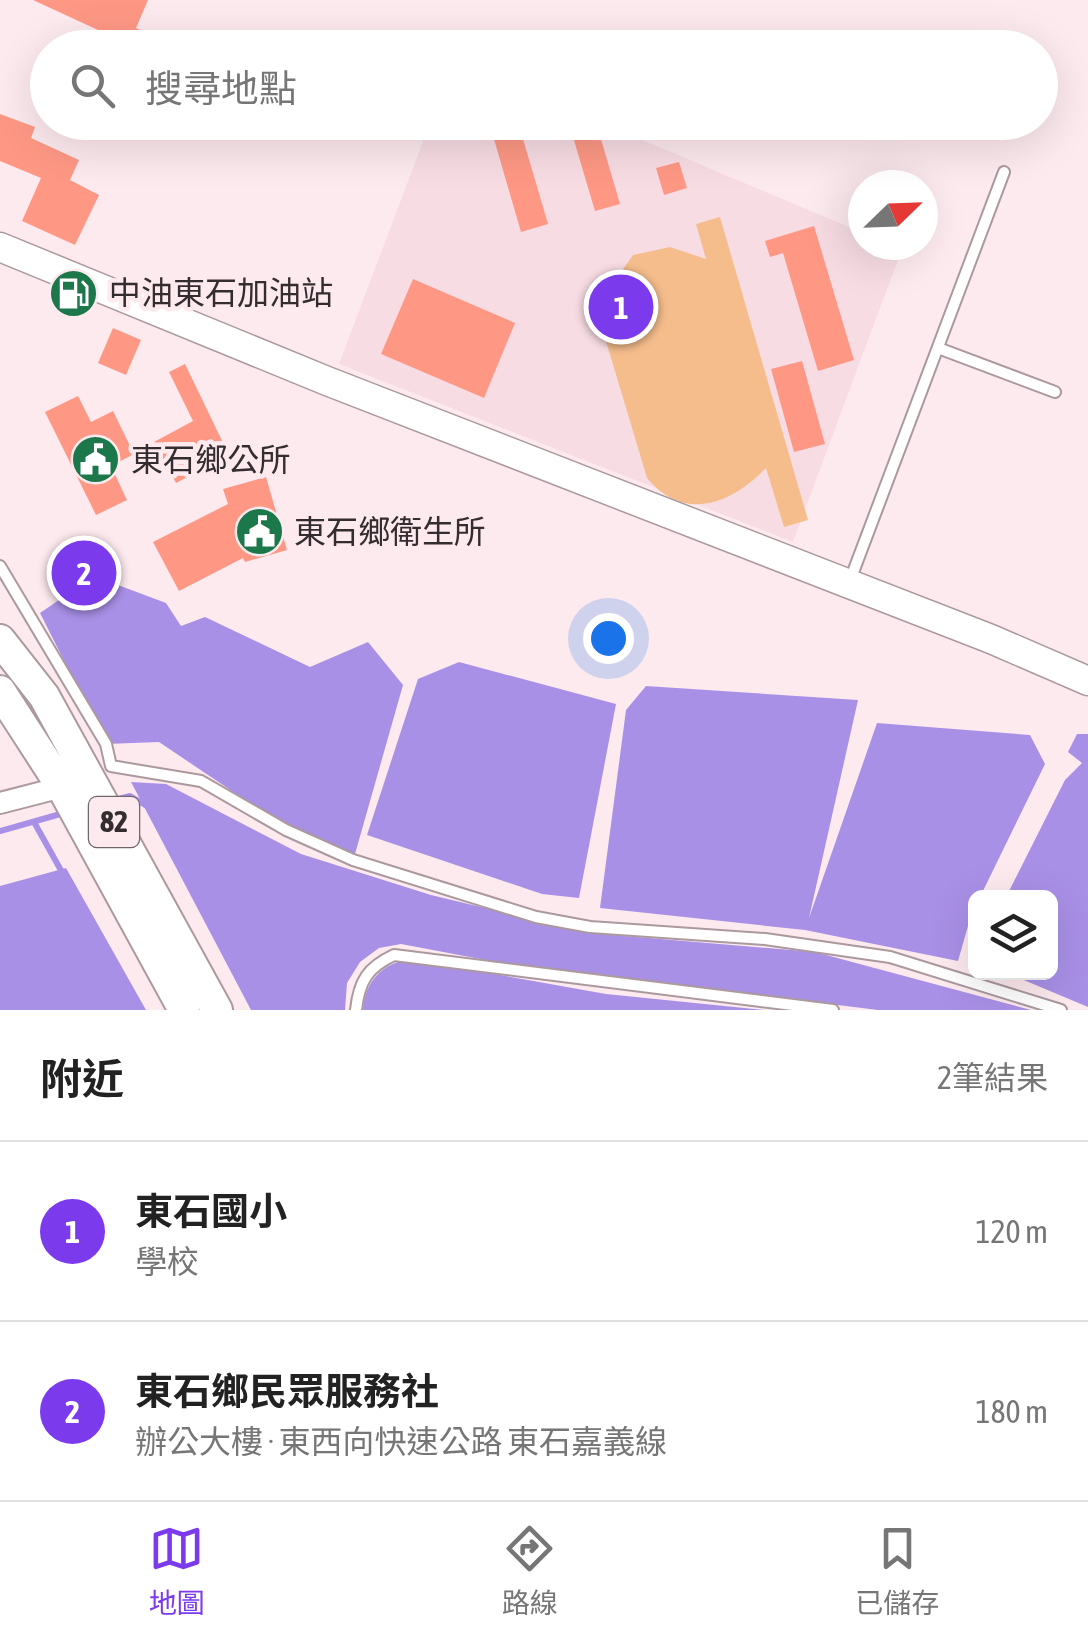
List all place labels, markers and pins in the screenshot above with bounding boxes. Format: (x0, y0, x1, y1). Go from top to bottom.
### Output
fuel station icon: 中油東石加油站 (48, 267, 100, 319)
pin: 1 (588, 270, 654, 344)
place label: 中油東石加油站 (109, 274, 333, 311)
public building icon: 東石鄉公所 (70, 434, 122, 486)
place label: 東石鄉公所 (131, 441, 291, 478)
public building icon: 東石鄉衛生所 (233, 506, 285, 558)
place label: 東石鄉衛生所 (294, 513, 486, 550)
pin: 2 (52, 536, 116, 610)

